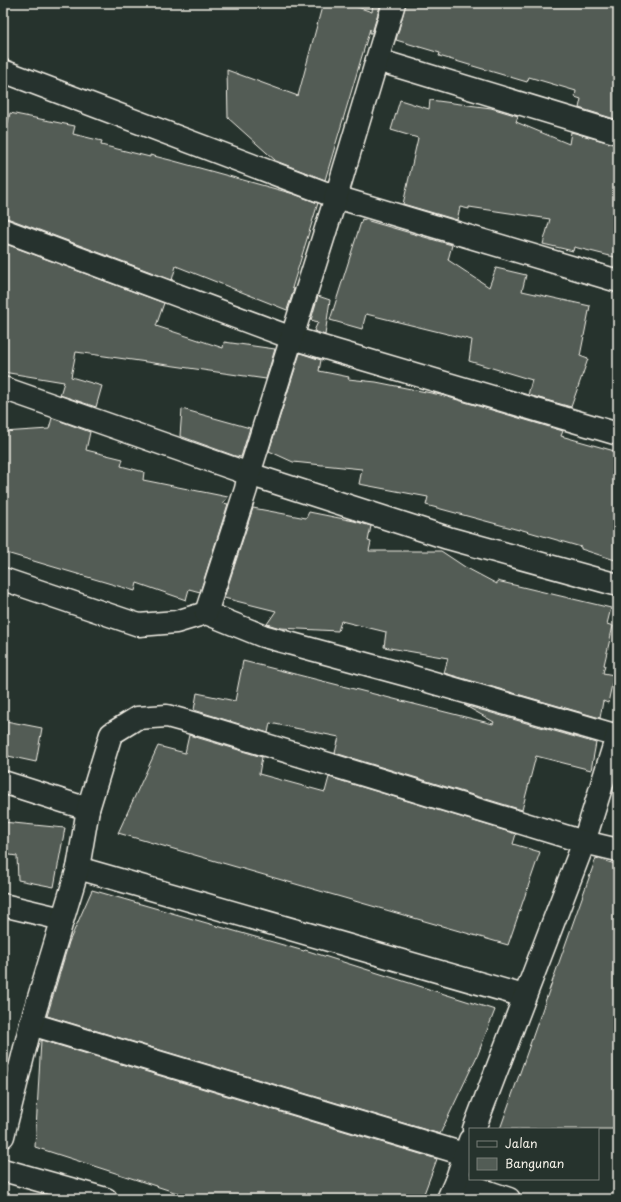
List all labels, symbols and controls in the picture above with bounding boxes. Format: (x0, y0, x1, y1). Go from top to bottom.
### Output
legend (469, 1128, 599, 1180)
text: Jalan (505, 1134, 538, 1152)
text: Bangunan (505, 1154, 564, 1172)

